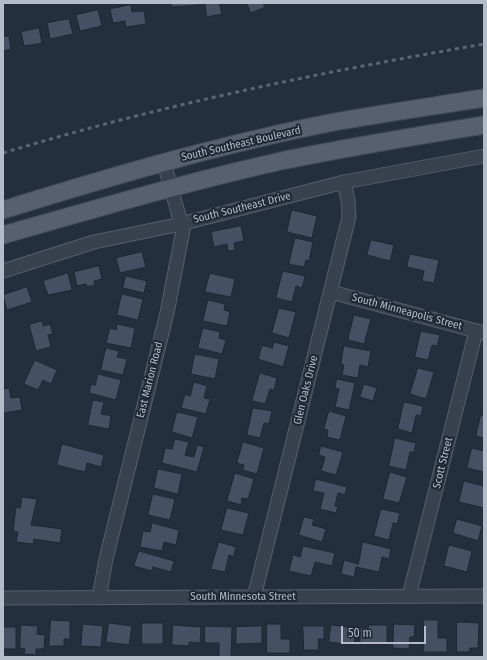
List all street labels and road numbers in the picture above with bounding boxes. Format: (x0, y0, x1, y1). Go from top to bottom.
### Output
street label: South Southeast Boulevard (180, 124, 302, 164)
street label: South Southeast Drive (192, 189, 292, 227)
street label: South Minneapolis Street (350, 291, 464, 333)
street label: East Marion Road (134, 341, 166, 419)
street label: Glen Oaks Drive (291, 354, 321, 426)
street label: Scott Street (430, 436, 456, 490)
street label: South Minnesota Street (190, 590, 296, 604)

